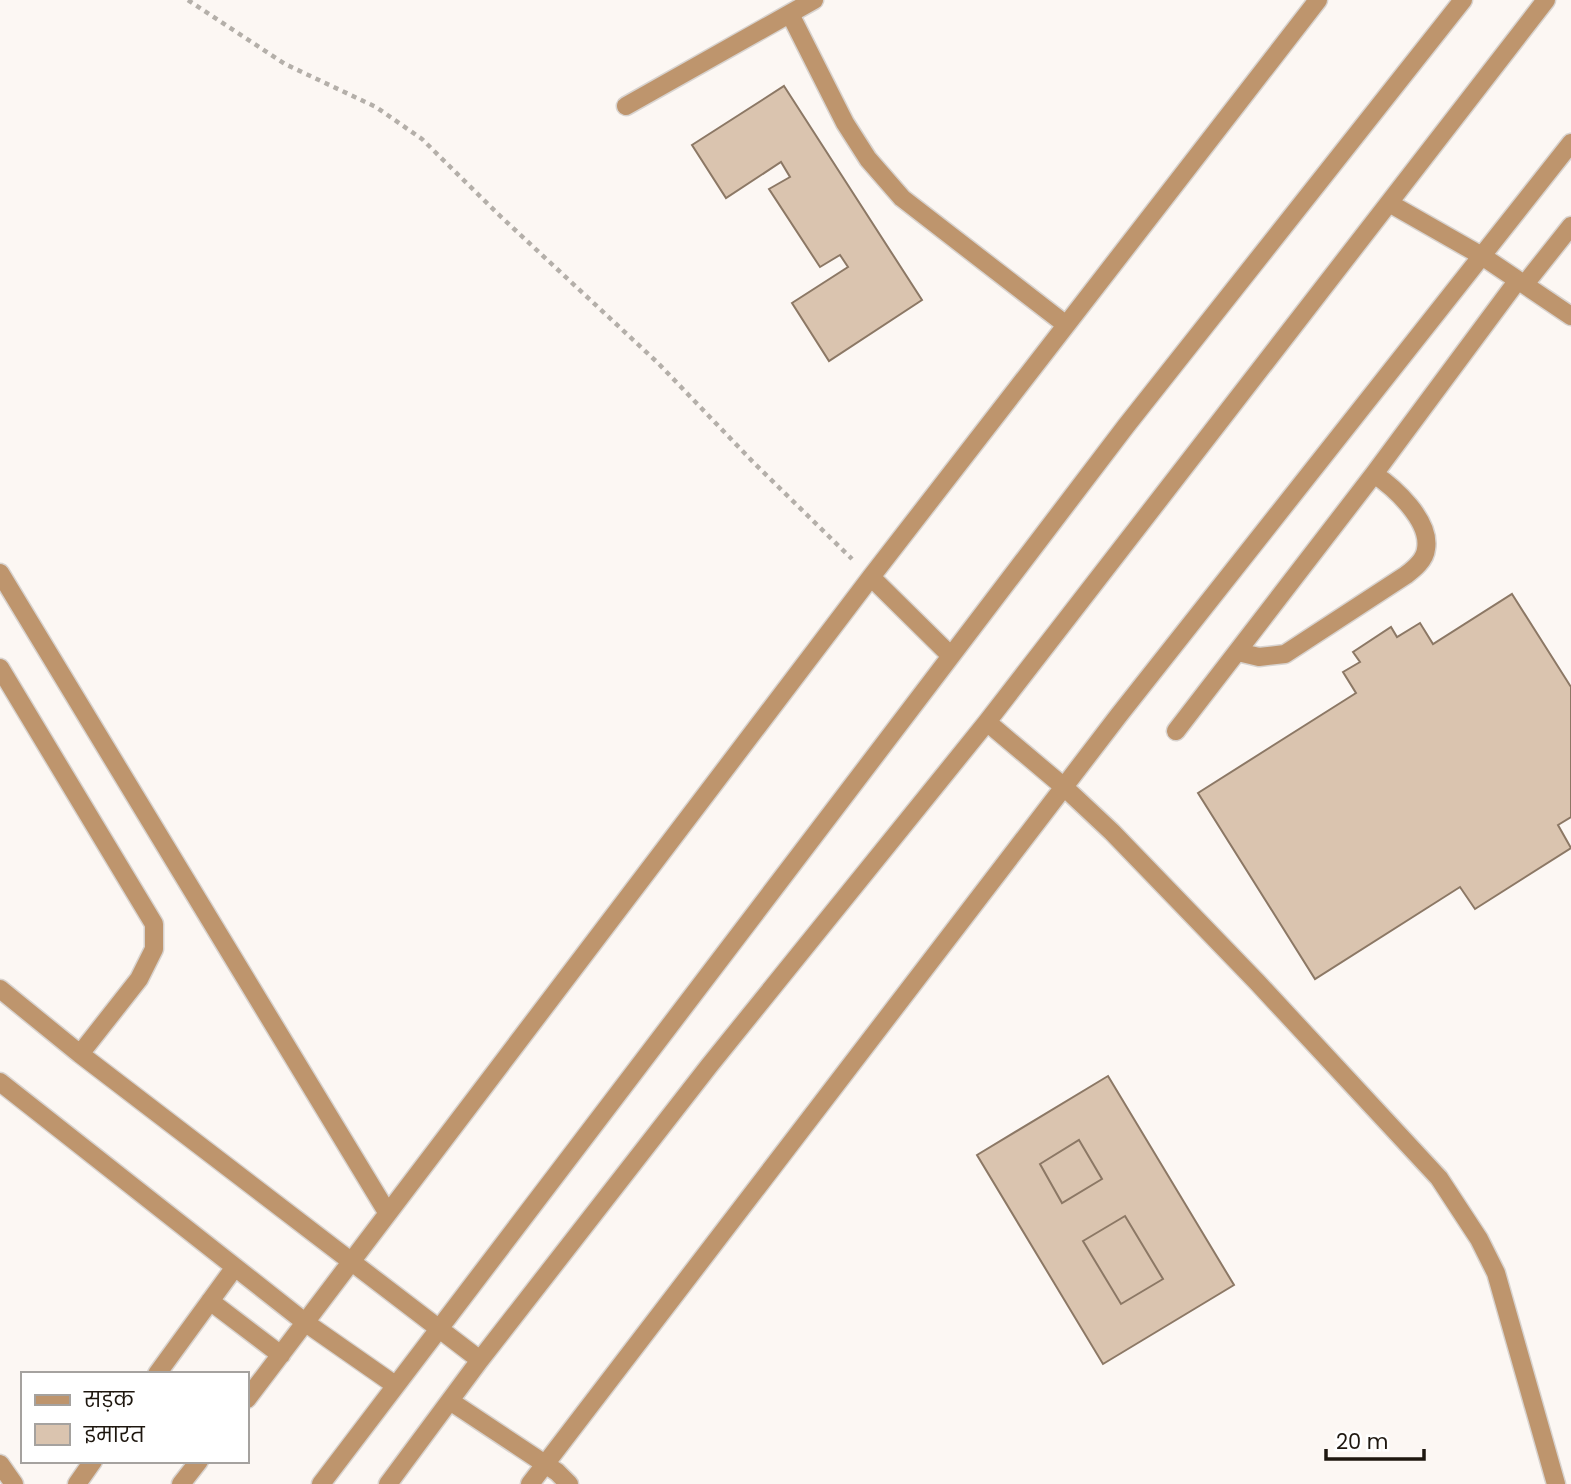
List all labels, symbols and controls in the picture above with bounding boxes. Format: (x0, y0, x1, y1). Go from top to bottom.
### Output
legend (21, 1372, 248, 1463)
text: सड़क (83, 1385, 135, 1414)
scale bar (1326, 1418, 1424, 1462)
text: इमारत (83, 1420, 146, 1449)
text: 20 m (1336, 1427, 1389, 1456)

